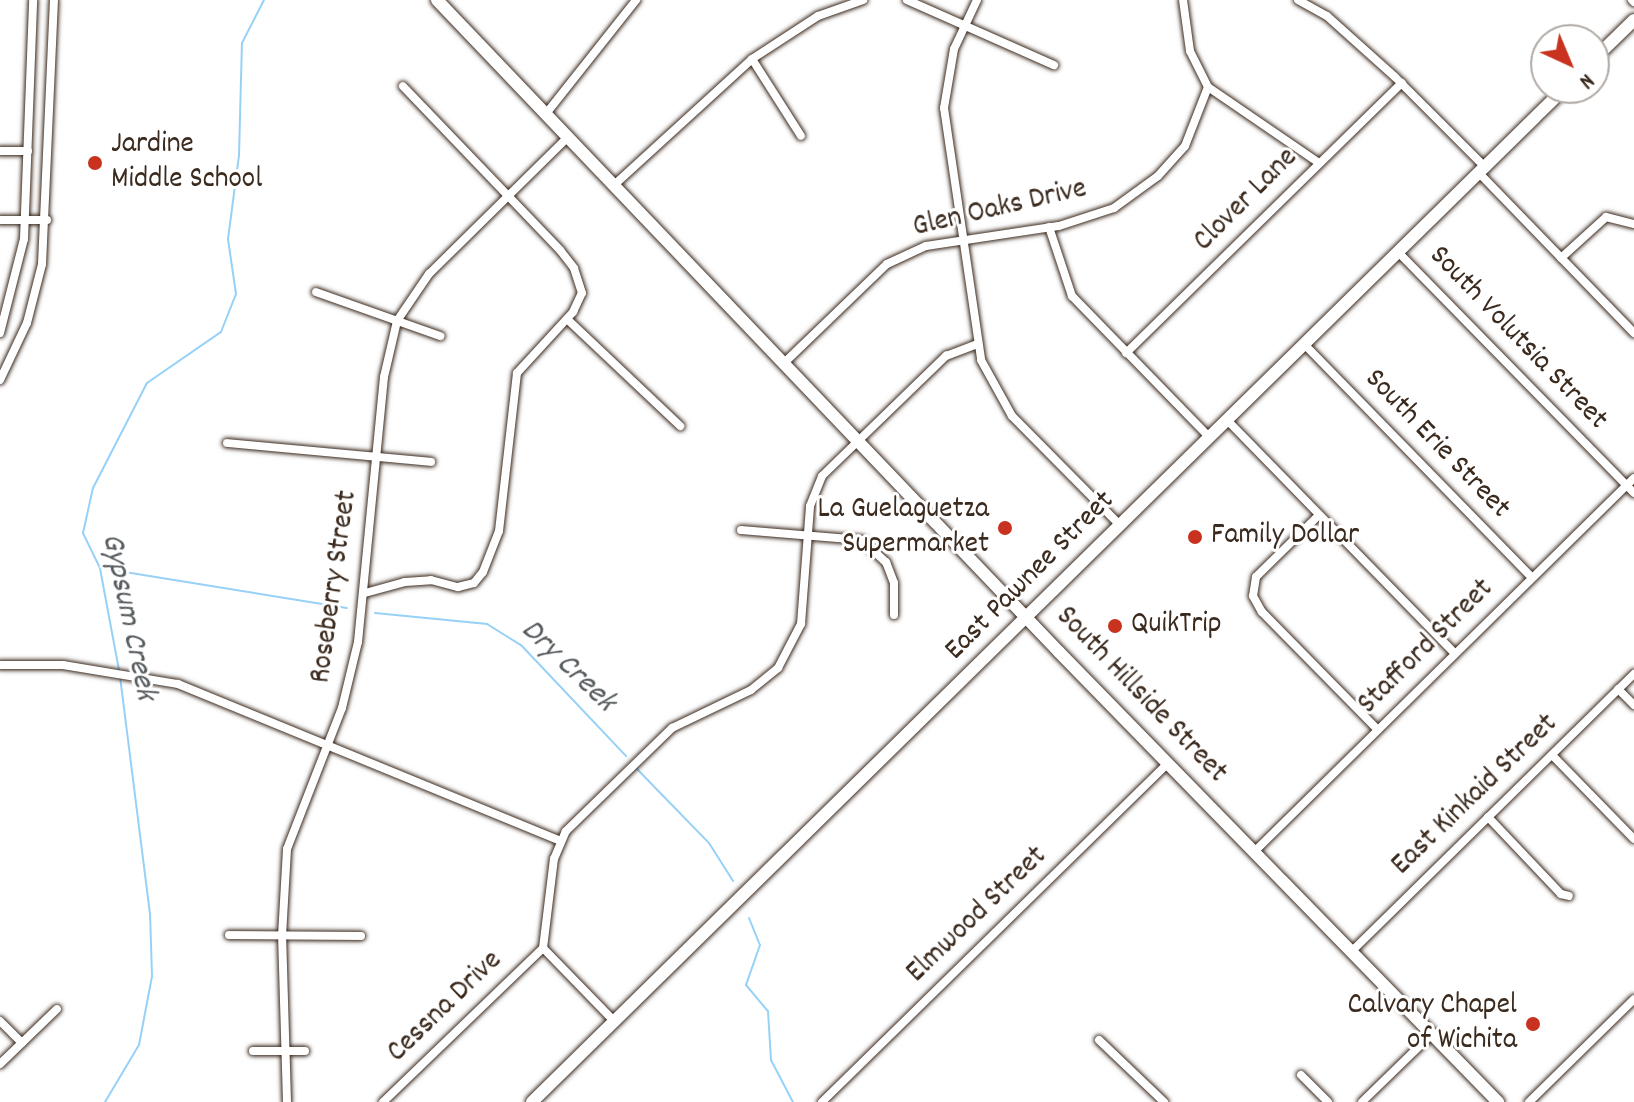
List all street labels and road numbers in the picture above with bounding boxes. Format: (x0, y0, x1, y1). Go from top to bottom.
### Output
street label: Clover Lane (1187, 141, 1307, 261)
street label: Glen Oaks Drive (910, 173, 1090, 247)
street label: South Volutsia Street (1420, 239, 1614, 439)
street label: South Erie Street (1356, 363, 1516, 527)
street label: East Pawnee Street (939, 485, 1123, 669)
street label: Roseberry Street (305, 488, 367, 686)
street label: Stafford Street (1352, 573, 1502, 723)
street label: South Hillside Street (1047, 600, 1233, 792)
street label: East Kinkaid Street (1385, 708, 1567, 884)
street label: Elmwood Street (900, 840, 1056, 992)
street label: Cessna Drive (381, 944, 511, 1072)

